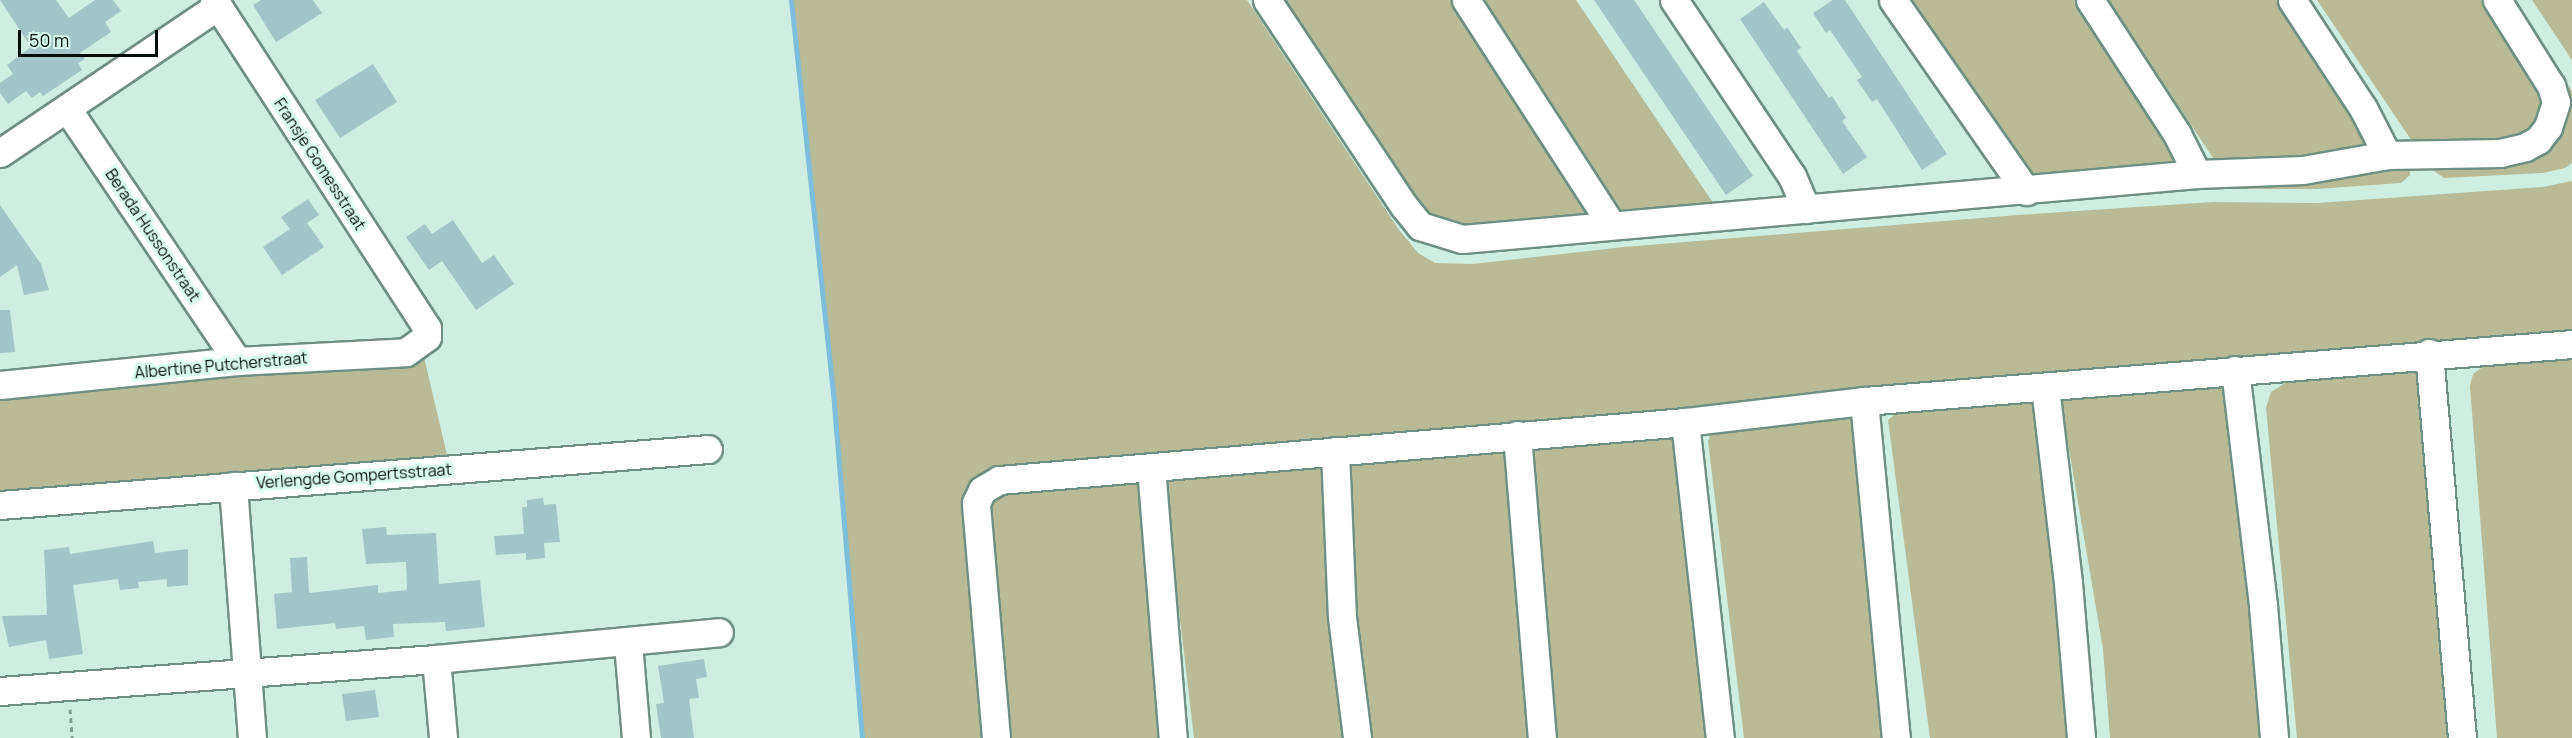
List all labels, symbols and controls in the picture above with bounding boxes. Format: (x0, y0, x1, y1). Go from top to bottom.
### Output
scale bar (21, 18, 160, 56)
text: 50 m (29, 28, 69, 52)
street label: Fransje Gomesstraat (270, 94, 370, 234)
street label: Berada Hussonstraat (102, 165, 204, 305)
street label: Albertine Putcherstraat (134, 348, 308, 382)
street label: Verlengde Gompertsstraat (256, 460, 452, 492)

